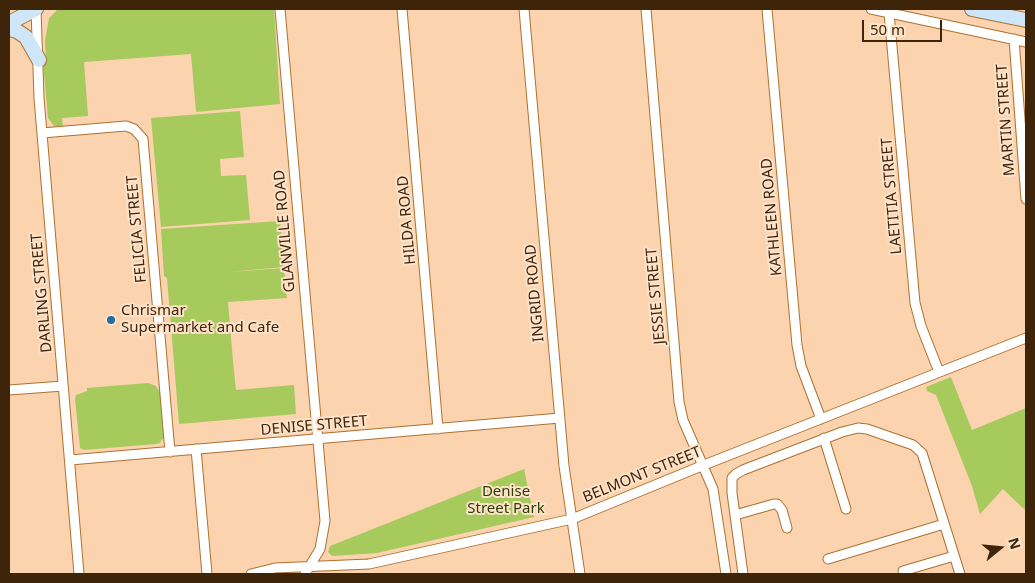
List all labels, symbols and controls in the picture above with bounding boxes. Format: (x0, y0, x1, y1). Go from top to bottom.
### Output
scale bar (865, 10, 945, 42)
text: 50 m (870, 19, 905, 39)
street label: MARTIN STREET (993, 63, 1019, 177)
street label: LAETITIA STREET (878, 137, 906, 255)
street label: KATHLEEN ROAD (758, 157, 786, 277)
street label: GLANVILLE ROAD (271, 169, 299, 293)
street label: FELICIA STREET (123, 174, 151, 284)
street label: HILDA ROAD (394, 175, 420, 265)
street label: DARLING STREET (28, 233, 56, 353)
street label: INGRID ROAD (522, 243, 548, 343)
street label: JESSIE STREET (643, 247, 669, 345)
place label: Chrismar Supermarket and Cafe (121, 302, 279, 337)
marker: Chrismar Supermarket and Cafe (105, 314, 117, 326)
street label: DENISE STREET (260, 412, 368, 440)
street label: BELMONT STREET (580, 443, 704, 507)
park label: Denise Street Park (467, 483, 545, 518)
north arrow (975, 523, 1025, 573)
text: N (1004, 535, 1026, 552)

